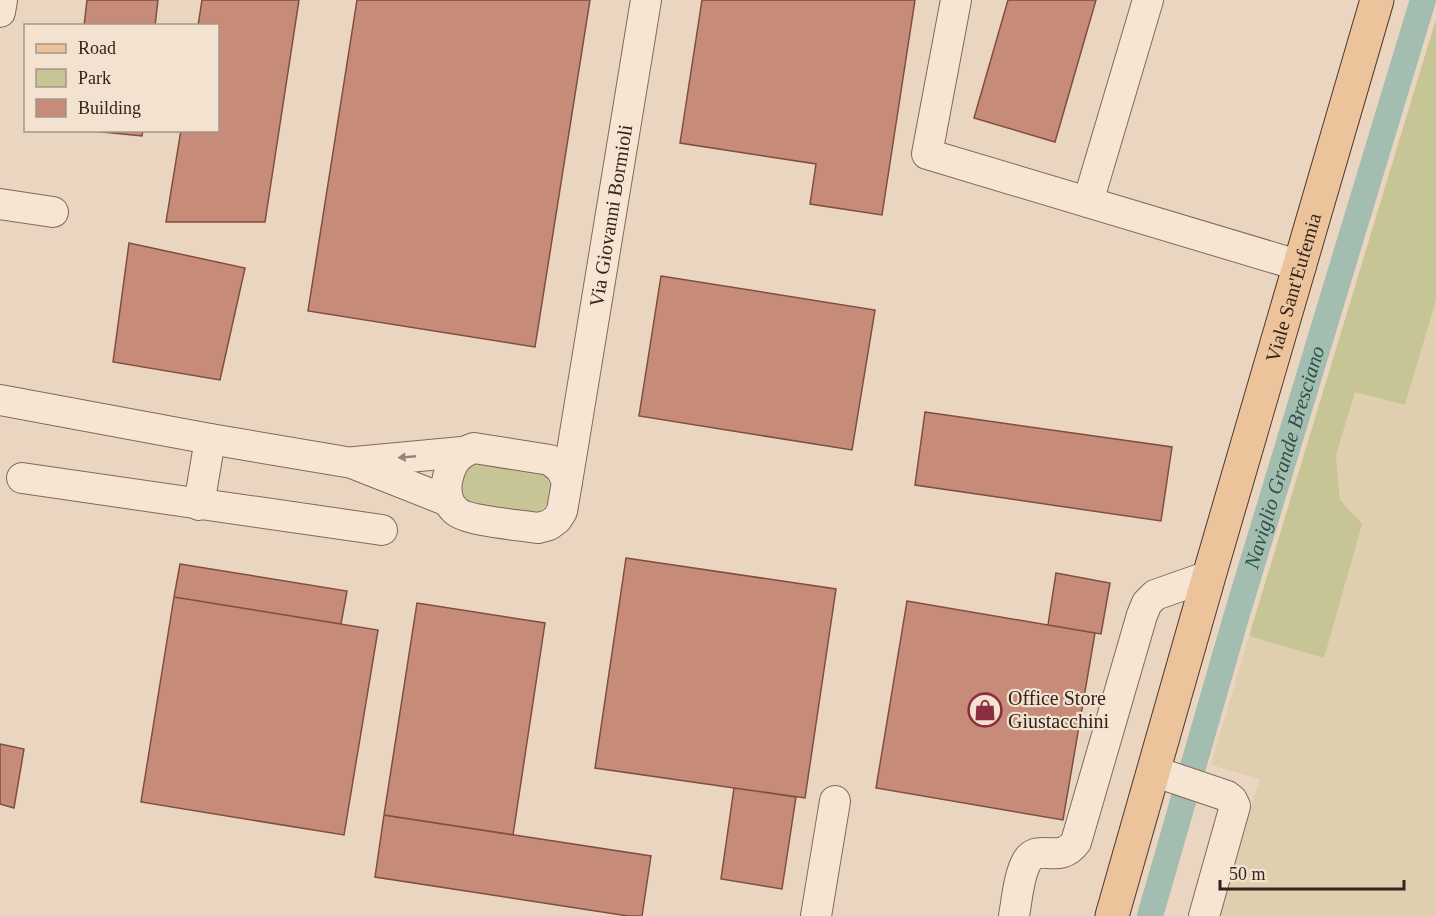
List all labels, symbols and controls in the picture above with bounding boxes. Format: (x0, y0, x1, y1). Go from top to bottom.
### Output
legend (24, 24, 219, 132)
text: Road (78, 38, 116, 58)
text: Park (78, 68, 111, 88)
text: Building (78, 98, 141, 118)
street label: Via Giovanni Bormioli (585, 122, 637, 308)
street label: Viale Sant'Eufemia (1261, 210, 1325, 365)
water label: Naviglio Grande Bresciano (1239, 343, 1330, 573)
one-way arrow (397, 452, 416, 461)
place label: Office Store Giustacchini (1008, 687, 1110, 732)
shop icon: Office Store Giustacchini (967, 692, 1003, 728)
scale bar (1220, 853, 1404, 891)
text: 50 m (1229, 864, 1266, 884)

